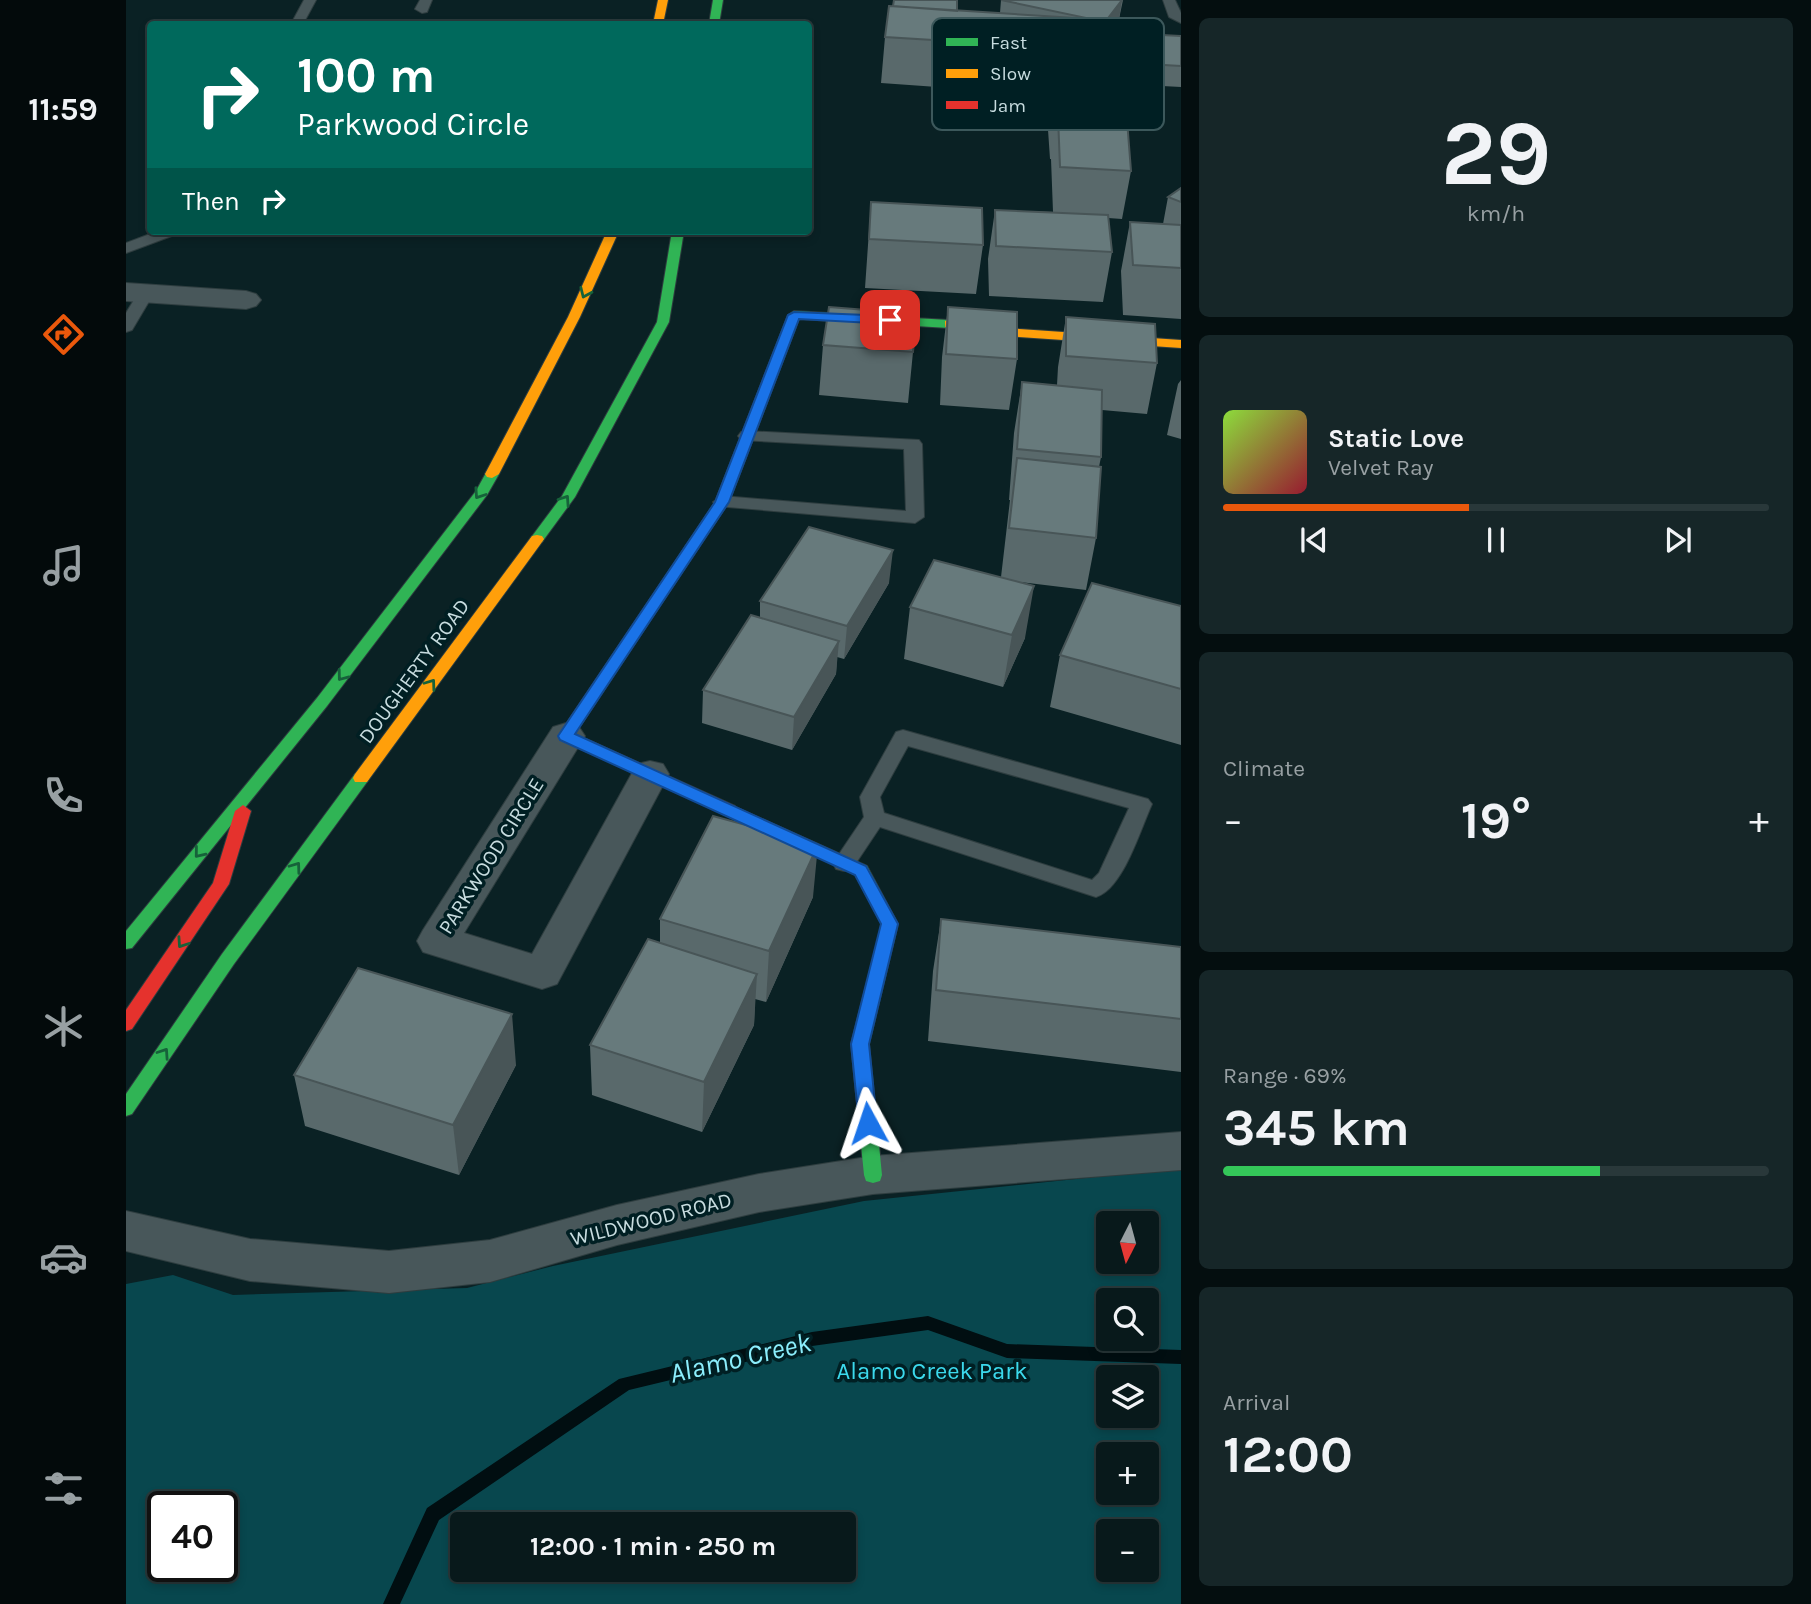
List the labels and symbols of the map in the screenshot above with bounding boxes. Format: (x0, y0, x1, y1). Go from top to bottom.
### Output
legend (932, 18, 1164, 130)
text: Fast (990, 32, 1027, 54)
text: Slow (990, 63, 1031, 85)
text: Jam (990, 95, 1026, 117)
one-way arrow (579, 286, 593, 298)
pin (860, 290, 920, 350)
one-way arrow (474, 487, 487, 500)
one-way arrow (557, 495, 569, 508)
street label: DOUGHERTY ROAD (354, 594, 474, 748)
one-way arrow (338, 668, 350, 681)
one-way arrow (423, 679, 435, 692)
street label: PARKWOOD CIRCLE (433, 774, 549, 938)
one-way arrow (195, 846, 208, 858)
one-way arrow (288, 862, 300, 875)
one-way arrow (177, 935, 190, 948)
one-way arrow (156, 1047, 169, 1060)
position arrow (831, 1086, 905, 1160)
street label: WILDWOOD ROAD (568, 1187, 734, 1251)
north arrow (1096, 1211, 1158, 1274)
water label: Alamo Creek (666, 1325, 815, 1390)
park label: Alamo Creek Park (837, 1357, 1027, 1385)
speed limit sign: 40 (147, 1491, 238, 1582)

